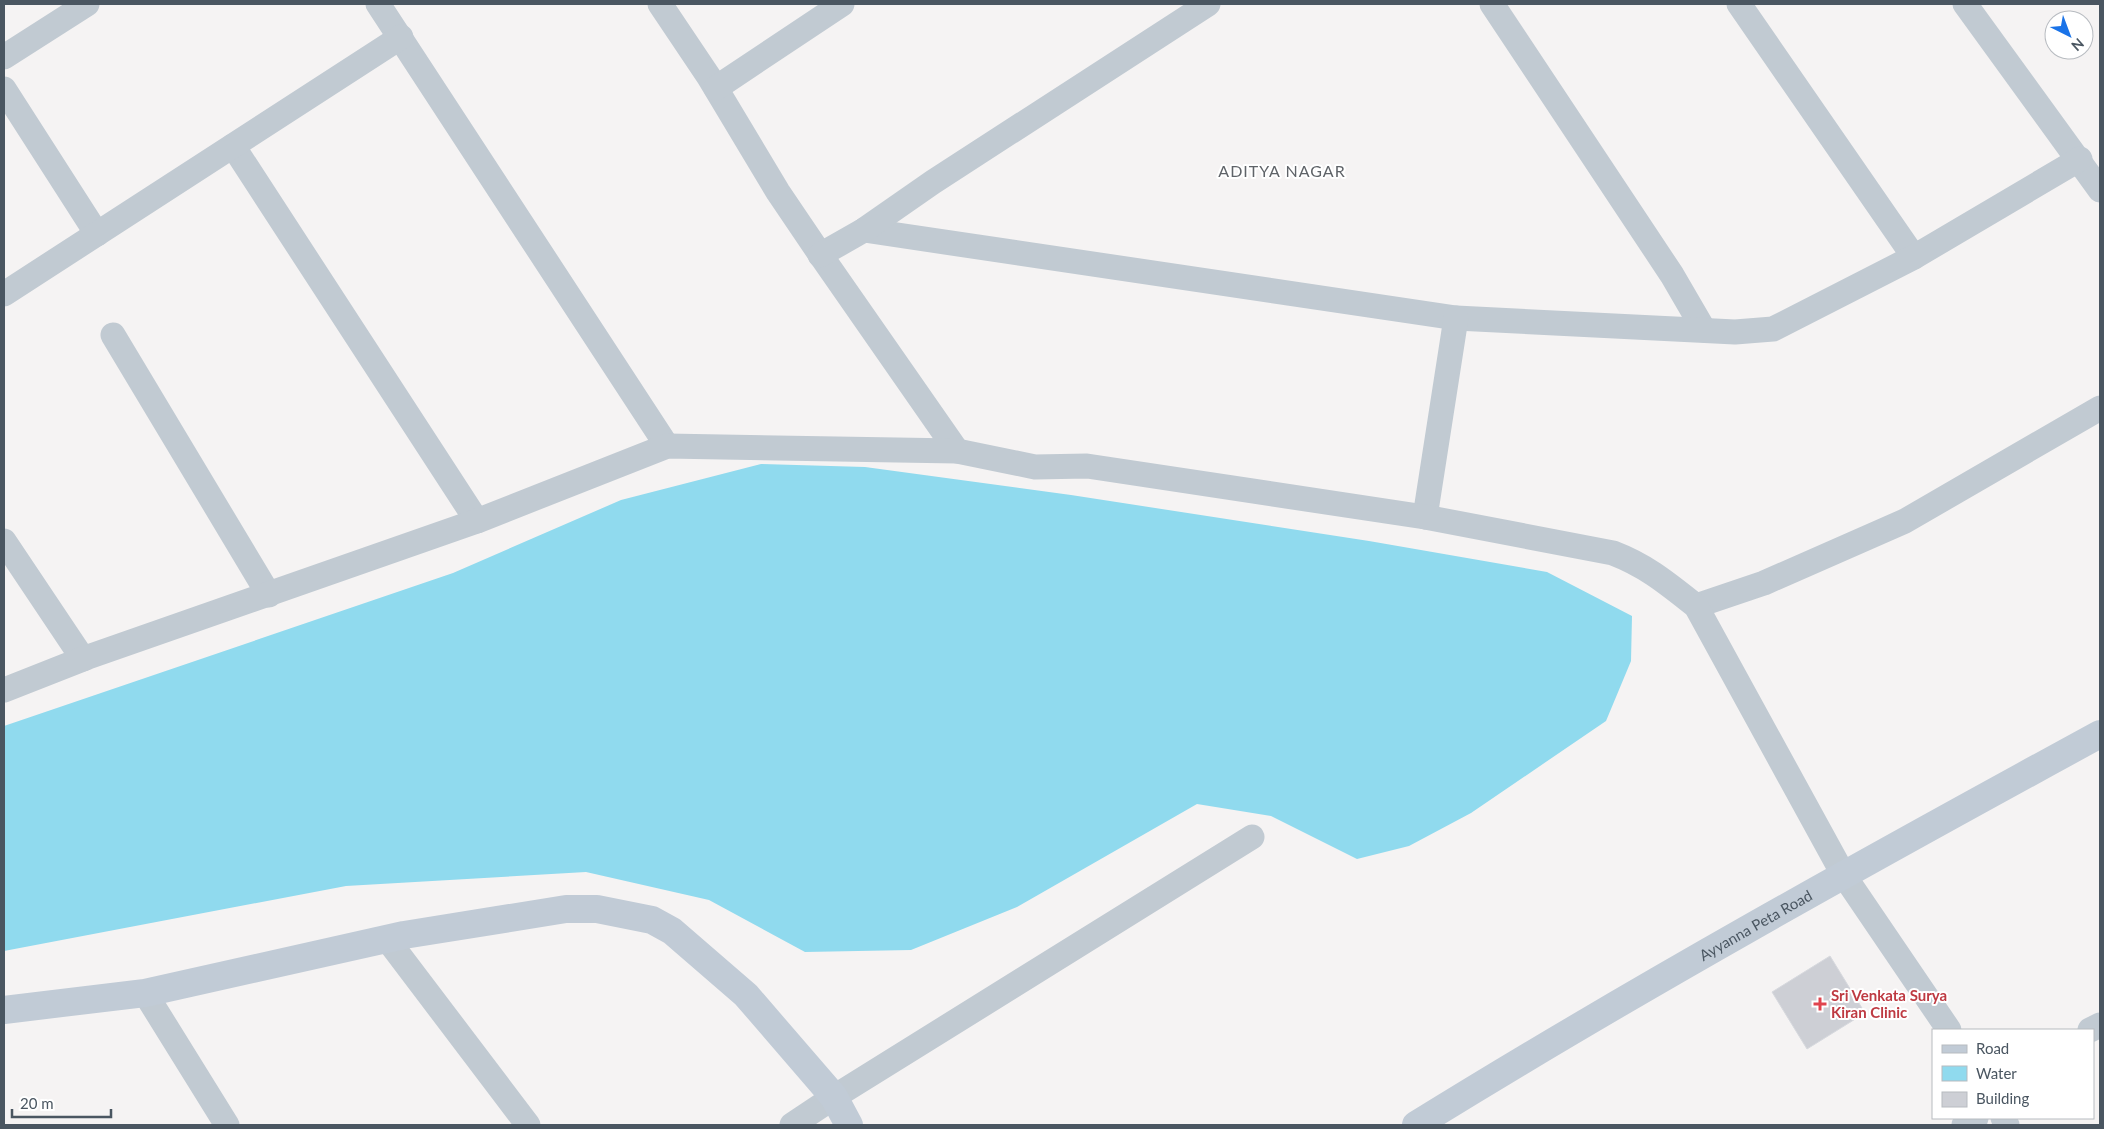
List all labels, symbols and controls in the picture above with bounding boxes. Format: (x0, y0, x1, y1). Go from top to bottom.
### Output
north arrow (2044, 10, 2094, 60)
text: N (2068, 35, 2088, 55)
district label: ADITYA NAGAR (1218, 161, 1346, 180)
street label: Ayyanna Peta Road (1696, 886, 1815, 964)
place label: Sri Venkata Surya Kiran Clinic (1831, 986, 1947, 1021)
marker: Sri Venkata Surya Kiran Clinic (1813, 997, 1827, 1011)
legend (1932, 1029, 2094, 1119)
text: Road (1976, 1039, 2009, 1057)
text: Water (1976, 1064, 2017, 1082)
scale bar (12, 1086, 111, 1118)
text: Building (1976, 1089, 2029, 1107)
text: 20 m (20, 1094, 54, 1112)

